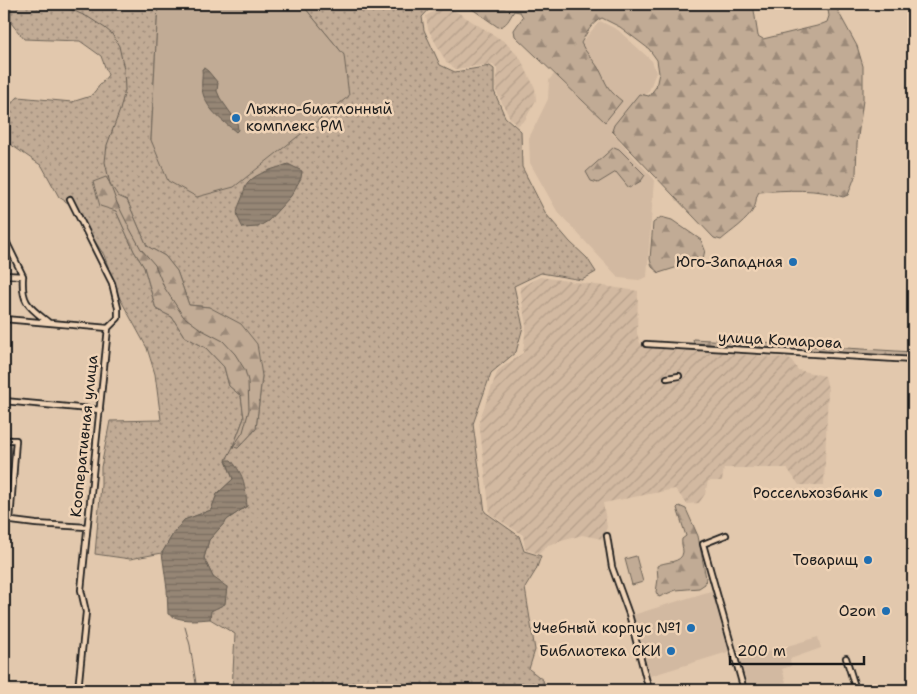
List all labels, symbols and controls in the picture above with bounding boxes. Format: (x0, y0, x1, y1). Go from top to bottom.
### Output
place label: Лыжно-биатлонный комплекс РМ (246, 99, 393, 136)
marker: Лыжно-биатлонный комплекс РМ (230, 112, 242, 124)
place label: Юго-Западная (676, 252, 783, 272)
marker: Юго-Западная (787, 256, 799, 268)
street label: улица Комарова (717, 327, 843, 353)
street label: Кооперативная улица (66, 353, 103, 518)
place label: Россельхозбанк (753, 483, 868, 503)
marker: Россельхозбанк (872, 487, 884, 499)
place label: Товарищ (793, 550, 859, 570)
marker: Товарищ (862, 554, 874, 566)
place label: Ozon (839, 601, 876, 621)
marker: Ozon (880, 605, 892, 617)
place label: Учебный корпус №1 (533, 618, 681, 638)
marker: Учебный корпус №1 (685, 622, 697, 634)
scale bar (730, 634, 863, 666)
place label: Библиотека СКИ (539, 641, 661, 661)
text: 200 m (737, 641, 786, 661)
marker: Библиотека СКИ (665, 645, 677, 657)

